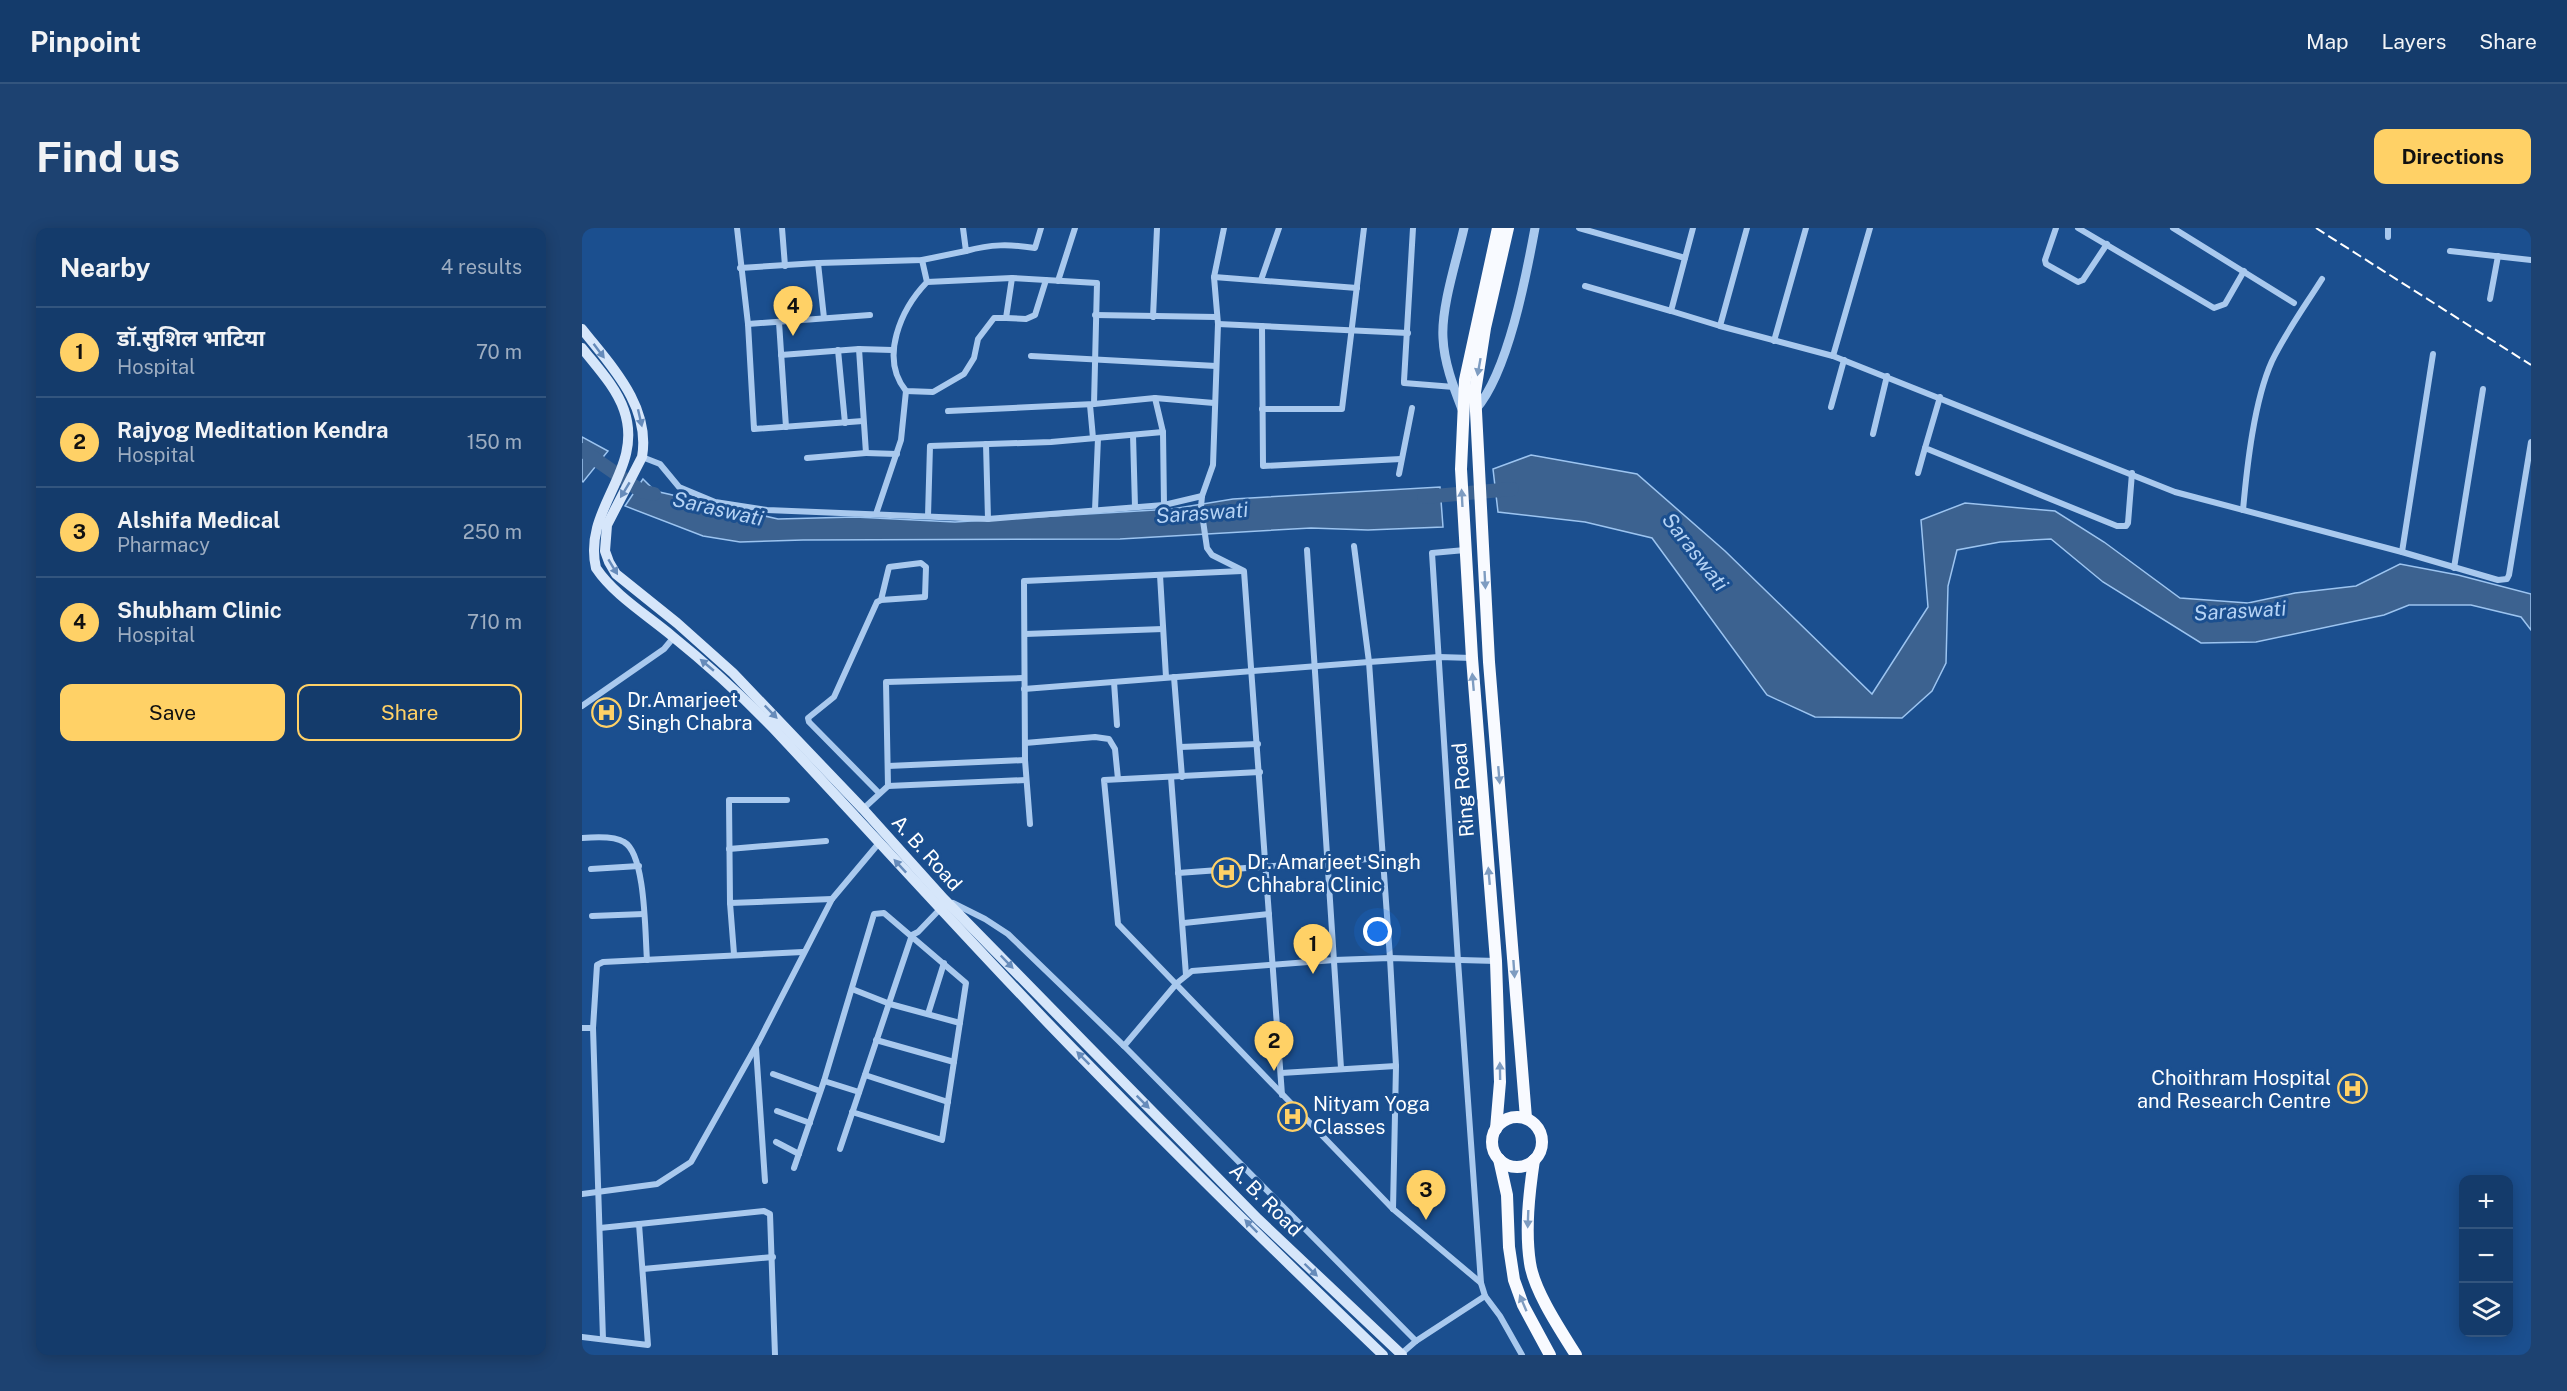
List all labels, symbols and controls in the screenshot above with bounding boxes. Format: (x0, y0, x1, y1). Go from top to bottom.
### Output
text: Pinpoint (30, 25, 141, 58)
text: Map (2306, 29, 2349, 54)
text: Layers (2382, 29, 2446, 54)
text: Share (2479, 29, 2537, 54)
button: Directions (2374, 129, 2531, 184)
text: Find us (36, 132, 180, 181)
text: Nearby (60, 252, 150, 283)
text: 4 results (441, 255, 522, 279)
pin: 4 (774, 286, 812, 336)
text: डॉ.सुशिल भाटिया (117, 325, 265, 351)
text: 1 (75, 340, 84, 364)
text: 70 m (476, 340, 522, 364)
one-way arrow (593, 342, 605, 358)
text: Hospital (117, 355, 195, 379)
one-way arrow (1474, 358, 1483, 377)
one-way arrow (635, 409, 645, 427)
text: Rajyog Meditation Kendra (117, 417, 389, 443)
text: 2 (73, 430, 86, 454)
text: 150 m (467, 430, 522, 454)
text: Hospital (117, 443, 195, 467)
one-way arrow (619, 482, 630, 498)
water label: Saraswati (670, 486, 766, 531)
one-way arrow (1458, 488, 1467, 507)
water label: Saraswati (1155, 497, 1249, 528)
text: Alshifa Medical (117, 507, 281, 533)
water label: Saraswati (1657, 507, 1734, 596)
text: 3 (73, 520, 86, 544)
text: 250 m (463, 520, 522, 544)
text: Pharmacy (117, 533, 210, 557)
one-way arrow (607, 559, 618, 575)
one-way arrow (1481, 571, 1490, 590)
water label: Saraswati (2193, 596, 2287, 625)
text: Shubham Clinic (117, 597, 282, 623)
text: 4 (73, 610, 86, 634)
text: 710 m (467, 610, 522, 634)
text: Hospital (117, 623, 195, 647)
one-way arrow (700, 659, 715, 672)
one-way arrow (1469, 672, 1478, 691)
button: Save (60, 684, 285, 741)
button: Share (297, 684, 522, 741)
place label: Dr.Amarjeet Singh Chabra (627, 688, 753, 735)
hospital icon: Dr.Amarjeet Singh Chabra (590, 696, 622, 728)
one-way arrow (764, 705, 778, 720)
street label: Ring Road (1447, 742, 1479, 838)
one-way arrow (1494, 765, 1504, 784)
street label: A. B. Road (887, 810, 967, 896)
place label: Dr. Amarjeet Singh Chhabra Clinic (1247, 850, 1421, 897)
hospital icon: Dr. Amarjeet Singh Chhabra Clinic (1210, 857, 1242, 889)
one-way arrow (894, 859, 908, 873)
one-way arrow (1484, 866, 1494, 885)
your location (1363, 917, 1392, 946)
pin: 1 (1294, 924, 1332, 974)
one-way arrow (1000, 955, 1014, 970)
one-way arrow (1510, 960, 1519, 979)
pin: 2 (1254, 1022, 1294, 1071)
one-way arrow (1077, 1052, 1091, 1066)
one-way arrow (1495, 1061, 1505, 1080)
place label: Choithram Hospital and Research Centre (2137, 1066, 2331, 1113)
hospital icon: Choithram Hospital and Research Centre (2336, 1073, 2368, 1105)
place label: Nityam Yoga Classes (1313, 1092, 1430, 1139)
one-way arrow (1136, 1095, 1150, 1109)
hospital icon: Nityam Yoga Classes (1276, 1100, 1308, 1132)
street label: A. B. Road (1224, 1158, 1308, 1242)
pin: 3 (1406, 1170, 1446, 1220)
map controls (2459, 1175, 2513, 1337)
button: + (2459, 1175, 2513, 1229)
one-way arrow (1524, 1209, 1533, 1228)
one-way arrow (1244, 1220, 1258, 1234)
button: − (2459, 1229, 2513, 1283)
one-way arrow (1303, 1262, 1317, 1276)
button: layers (2459, 1283, 2513, 1337)
one-way arrow (1518, 1293, 1528, 1311)

